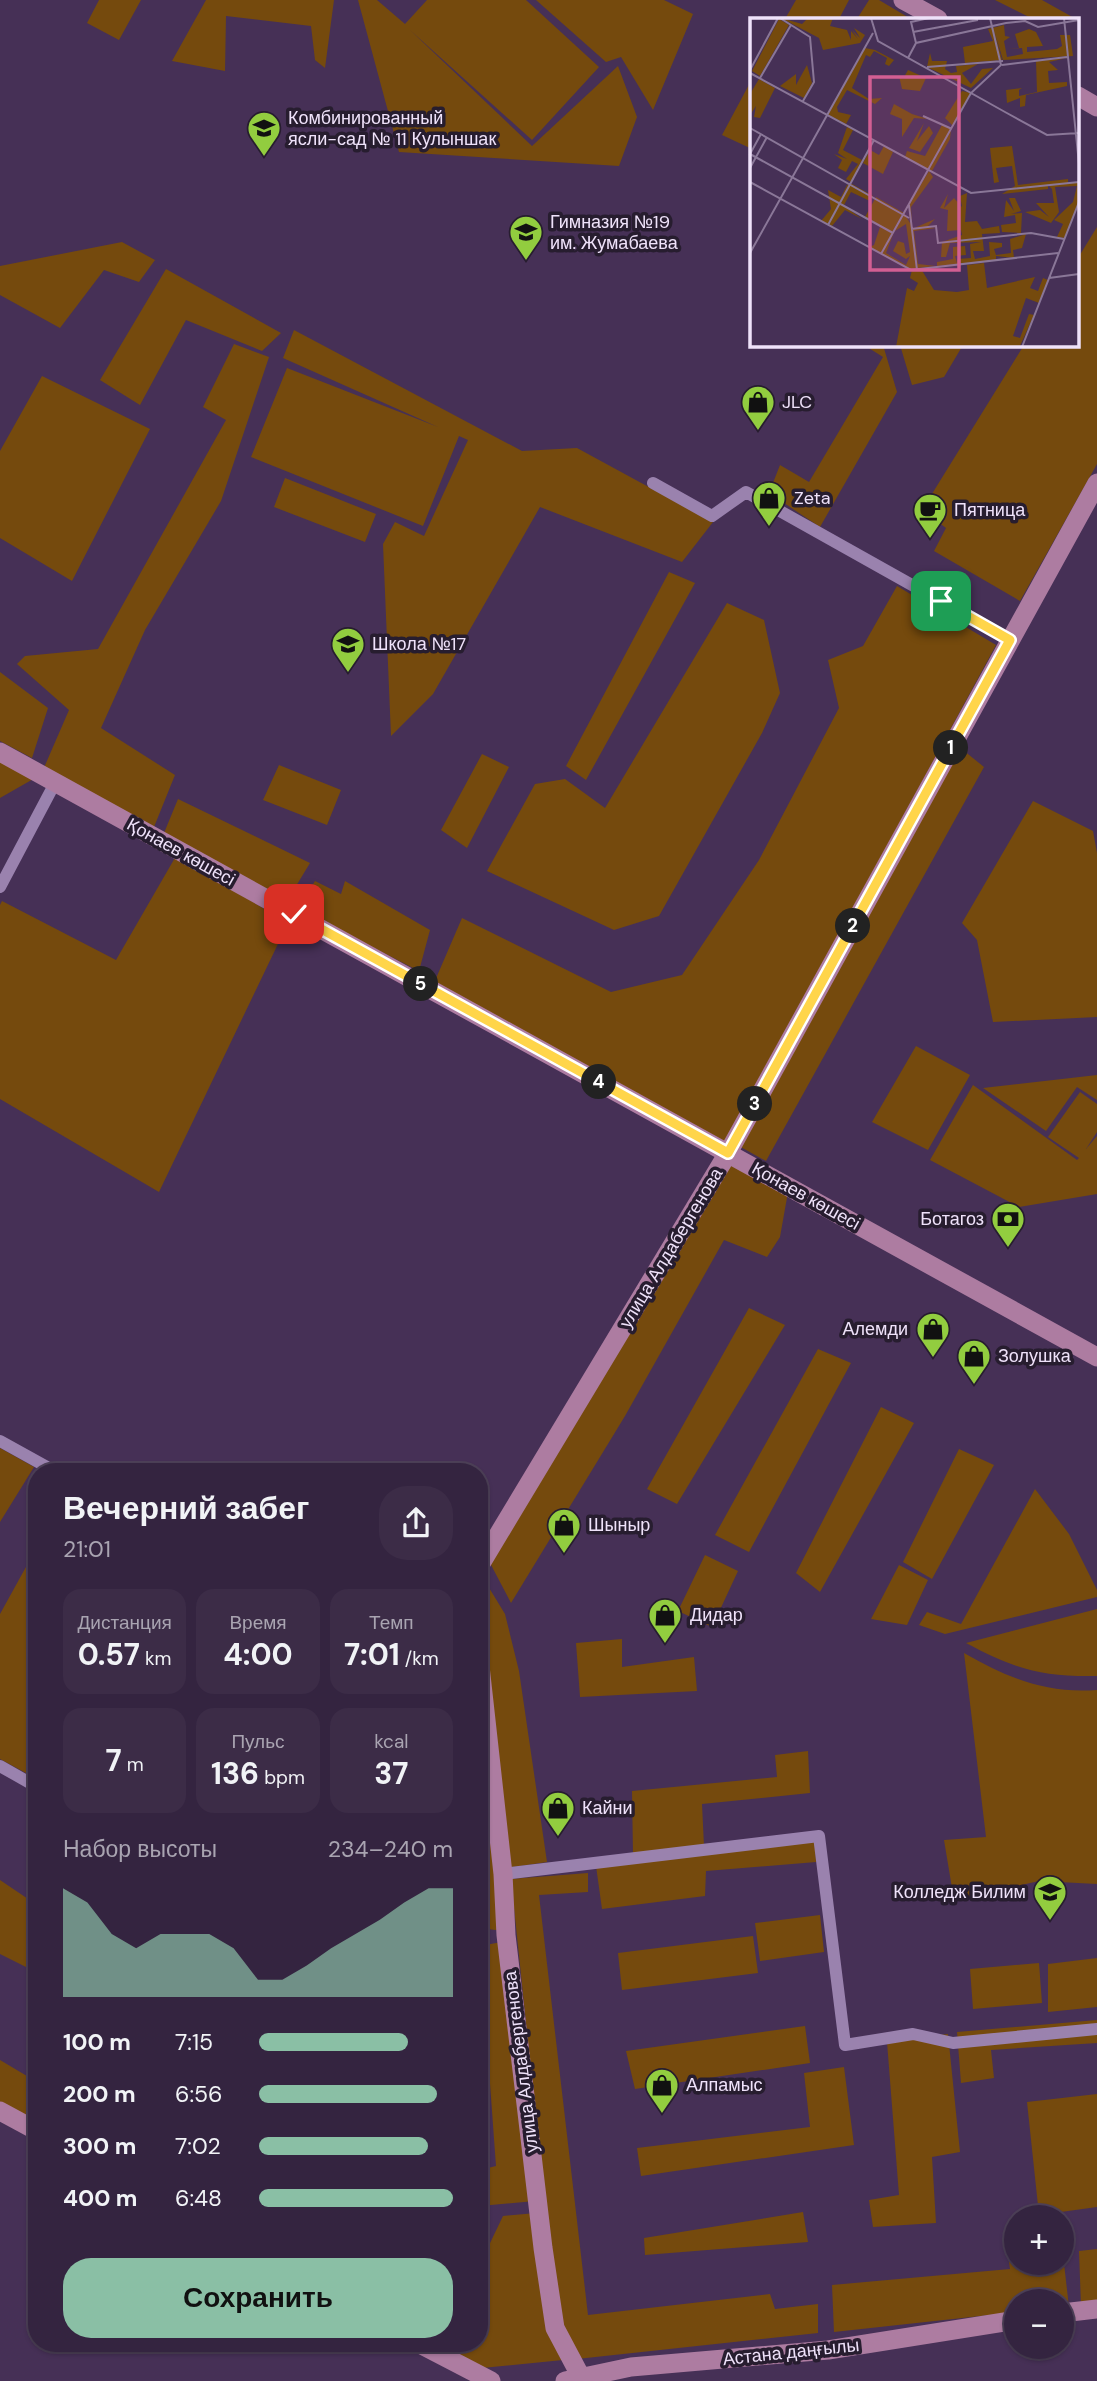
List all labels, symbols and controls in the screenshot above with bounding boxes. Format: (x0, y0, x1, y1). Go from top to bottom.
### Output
inset map (750, 18, 1080, 346)
place label: Комбинированный ясли-сад № 11 Кулыншак (288, 106, 496, 151)
school or university icon: Комбинированный ясли-сад № 11 Кулыншак (245, 109, 283, 158)
place label: Гимназия №19 им. Жумабаева (550, 210, 679, 255)
school or university icon: Гимназия №19 им. Жумабаева (507, 213, 545, 262)
shop icon: JLC (739, 383, 777, 432)
place label: JLC (782, 390, 812, 414)
shop icon: Zeta (750, 479, 788, 528)
place label: Zeta (794, 486, 831, 510)
cafe icon: Пятница (911, 491, 949, 540)
place label: Пятница (954, 498, 1026, 522)
pin (911, 571, 971, 631)
icon: arrive (922, 582, 960, 620)
school or university icon: Школа №17 (329, 625, 367, 674)
place label: Школа №17 (372, 632, 466, 656)
pin: 1 (934, 730, 968, 766)
text: 1 (947, 735, 954, 760)
street label: Қонаев көшесі (123, 812, 239, 892)
pin (264, 884, 324, 944)
icon: check (275, 895, 313, 933)
pin: 2 (836, 908, 870, 944)
text: 2 (847, 913, 858, 938)
pin: 5 (404, 967, 438, 1002)
text: 5 (415, 971, 426, 996)
pin: 4 (582, 1064, 616, 1100)
text: 4 (592, 1069, 605, 1094)
pin: 3 (738, 1086, 772, 1122)
text: 3 (749, 1091, 760, 1116)
street label: Қонаев көшесі (748, 1156, 864, 1236)
street label: улица Алдабергенова (614, 1163, 729, 1333)
bank icon: Ботагоз (989, 1200, 1027, 1249)
place label: Ботагоз (920, 1207, 984, 1231)
shop icon: Алемди (914, 1310, 952, 1359)
place label: Алемди (843, 1317, 908, 1341)
shop icon: Золушка (955, 1337, 993, 1386)
place label: Золушка (998, 1344, 1072, 1368)
button: share (379, 1486, 453, 1560)
text: Вечерний забег (63, 1487, 309, 1529)
shop icon: Шыныр (545, 1506, 583, 1555)
place label: Шыныр (588, 1513, 650, 1537)
text: 21:01 (63, 1534, 111, 1564)
shop icon: Дидар (646, 1596, 684, 1645)
place label: Дидар (690, 1603, 743, 1627)
text: Дистанция (78, 1610, 172, 1635)
text: Время (229, 1610, 287, 1635)
text: Темп (369, 1610, 414, 1635)
text: 0.57 (78, 1635, 140, 1674)
text: 4:00 (223, 1635, 293, 1674)
text: 7:01 (344, 1635, 400, 1674)
text: km (140, 1646, 171, 1671)
text: /km (400, 1646, 439, 1671)
text: Пульс (231, 1729, 285, 1754)
text: kcal (374, 1729, 409, 1754)
text: 7 (106, 1741, 122, 1780)
text: m (122, 1752, 144, 1777)
text: 136 (211, 1754, 259, 1793)
text: 37 (374, 1754, 408, 1793)
text: bpm (259, 1765, 305, 1790)
shop icon: Кайни (539, 1789, 577, 1838)
place label: Кайни (582, 1796, 633, 1820)
text: Набор высоты (63, 1834, 217, 1864)
text: 234–240 m (328, 1834, 453, 1864)
school or university icon: Колледж Билим (1031, 1873, 1069, 1922)
place label: Колледж Билим (893, 1880, 1026, 1904)
street label: улица Алдабергенова (498, 1969, 544, 2154)
text: 100 m (63, 2027, 131, 2057)
text: 7:15 (175, 2027, 213, 2057)
shop icon: Алпамыс (643, 2066, 681, 2115)
place label: Алпамыс (686, 2073, 763, 2097)
text: 200 m (63, 2079, 136, 2109)
text: 6:56 (175, 2079, 223, 2109)
text: 300 m (63, 2131, 136, 2161)
text: 7:02 (175, 2131, 221, 2161)
text: 400 m (63, 2183, 137, 2213)
text: 6:48 (175, 2183, 222, 2213)
map controls (1004, 2205, 1074, 2359)
button: + (1004, 2205, 1074, 2275)
button: Сохранить (63, 2258, 453, 2338)
button: − (1004, 2289, 1074, 2359)
street label: Астана даңғылы (722, 2333, 860, 2371)

